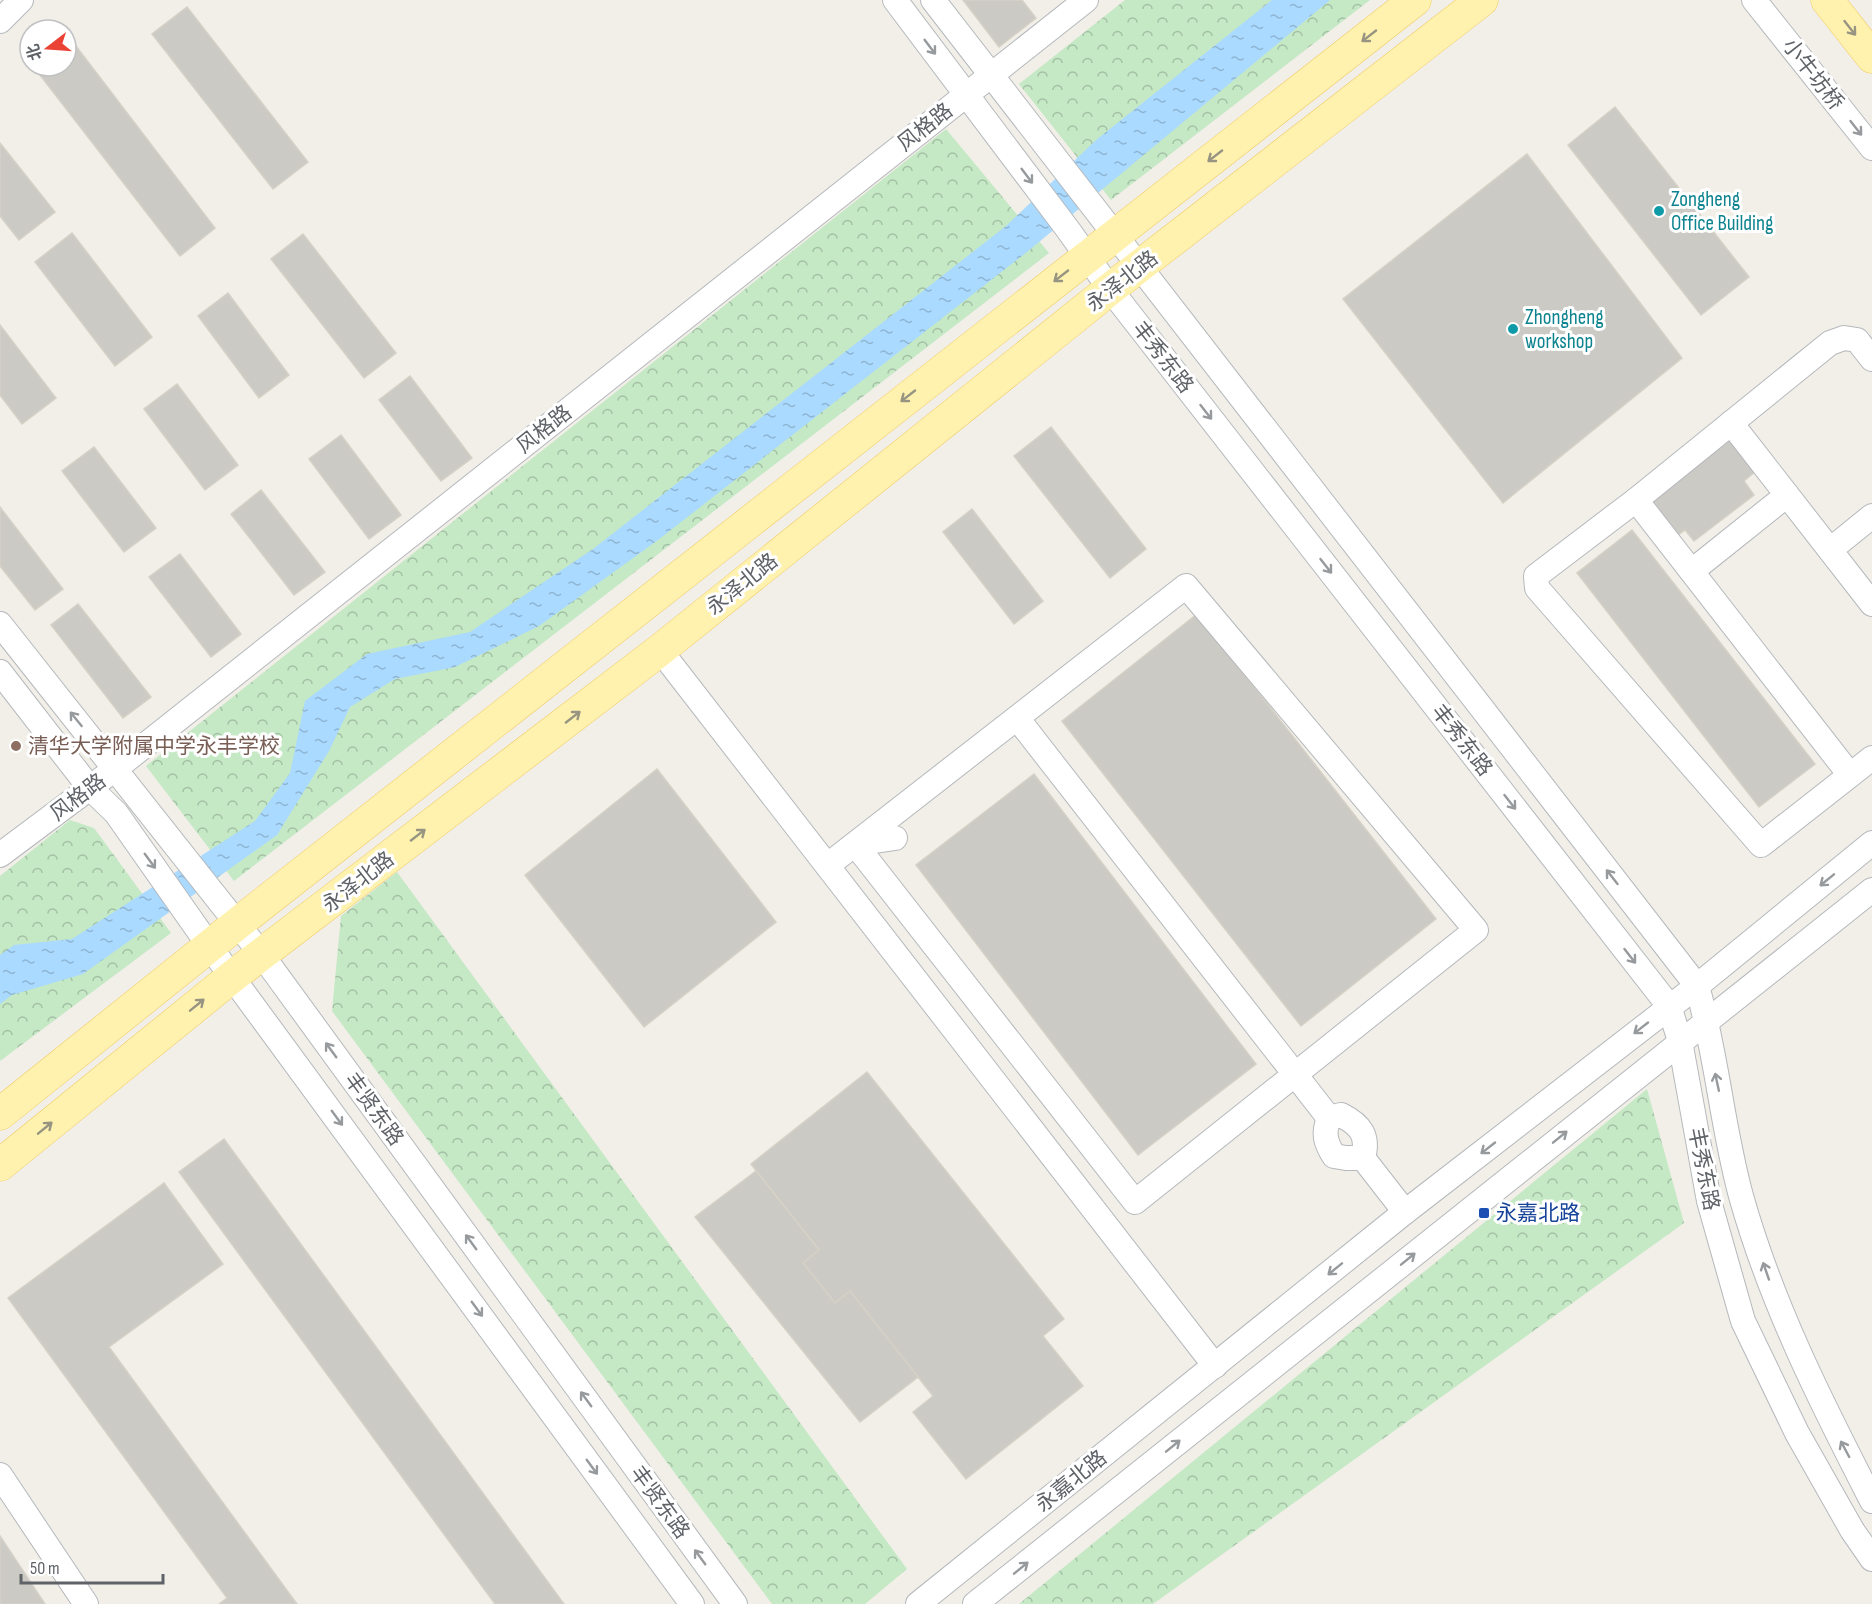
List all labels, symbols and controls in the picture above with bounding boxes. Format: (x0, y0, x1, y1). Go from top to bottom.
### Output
north arrow (18, 18, 78, 78)
one-way arrow (1843, 20, 1856, 36)
one-way arrow (1361, 29, 1377, 42)
street label: 小牛坊桥 (1777, 34, 1848, 115)
one-way arrow (924, 38, 936, 54)
text: 北 (24, 42, 47, 62)
street label: 风格路 (893, 98, 958, 157)
one-way arrow (1849, 120, 1862, 136)
one-way arrow (1207, 149, 1223, 162)
one-way arrow (1021, 167, 1033, 183)
place label: Zongheng Office Building (1671, 187, 1773, 236)
marker: Zongheng Office Building (1652, 204, 1666, 218)
street label: 永泽北路 (1082, 246, 1163, 317)
one-way arrow (1053, 269, 1069, 282)
place label: Zhongheng workshop (1525, 305, 1604, 354)
street label: 丰秀东路 (1127, 317, 1198, 398)
marker: Zhongheng workshop (1506, 322, 1520, 336)
one-way arrow (900, 390, 916, 403)
street label: 风格路 (512, 400, 577, 459)
one-way arrow (1199, 404, 1212, 420)
street label: 永泽北路 (702, 548, 783, 621)
one-way arrow (1319, 558, 1332, 574)
street label: 丰秀东路 (1426, 700, 1497, 781)
one-way arrow (564, 710, 580, 723)
one-way arrow (69, 711, 82, 727)
place label: 清华大学附属中学永丰学校 (28, 734, 280, 759)
marker: 清华大学附属中学永丰学校 (9, 739, 23, 753)
street label: 风格路 (46, 768, 111, 826)
one-way arrow (1504, 794, 1517, 810)
one-way arrow (410, 829, 426, 842)
street label: 永泽北路 (318, 847, 399, 918)
one-way arrow (144, 852, 157, 868)
one-way arrow (1606, 869, 1618, 885)
one-way arrow (1820, 873, 1835, 887)
one-way arrow (1624, 948, 1637, 964)
one-way arrow (189, 999, 205, 1012)
one-way arrow (1634, 1021, 1650, 1034)
one-way arrow (325, 1043, 337, 1059)
street label: 丰贤东路 (339, 1068, 408, 1151)
one-way arrow (1711, 1073, 1722, 1093)
one-way arrow (331, 1109, 343, 1125)
one-way arrow (37, 1122, 53, 1135)
street label: 丰秀东路 (1683, 1125, 1724, 1213)
one-way arrow (1552, 1130, 1567, 1144)
one-way arrow (1480, 1141, 1496, 1154)
place label: 永嘉北路 (1496, 1201, 1580, 1226)
marker: 永嘉北路 (1477, 1206, 1491, 1220)
one-way arrow (464, 1234, 477, 1250)
one-way arrow (1400, 1252, 1416, 1265)
one-way arrow (1327, 1262, 1343, 1275)
one-way arrow (1760, 1262, 1771, 1281)
one-way arrow (471, 1301, 483, 1317)
one-way arrow (579, 1392, 592, 1408)
one-way arrow (1165, 1439, 1181, 1452)
one-way arrow (1839, 1441, 1851, 1458)
street label: 永嘉北路 (1031, 1445, 1112, 1518)
one-way arrow (586, 1458, 598, 1474)
street label: 丰贤东路 (625, 1461, 694, 1544)
scale bar (21, 1547, 164, 1585)
one-way arrow (694, 1549, 707, 1565)
text: 50 m (30, 1558, 60, 1579)
one-way arrow (1013, 1561, 1029, 1574)

